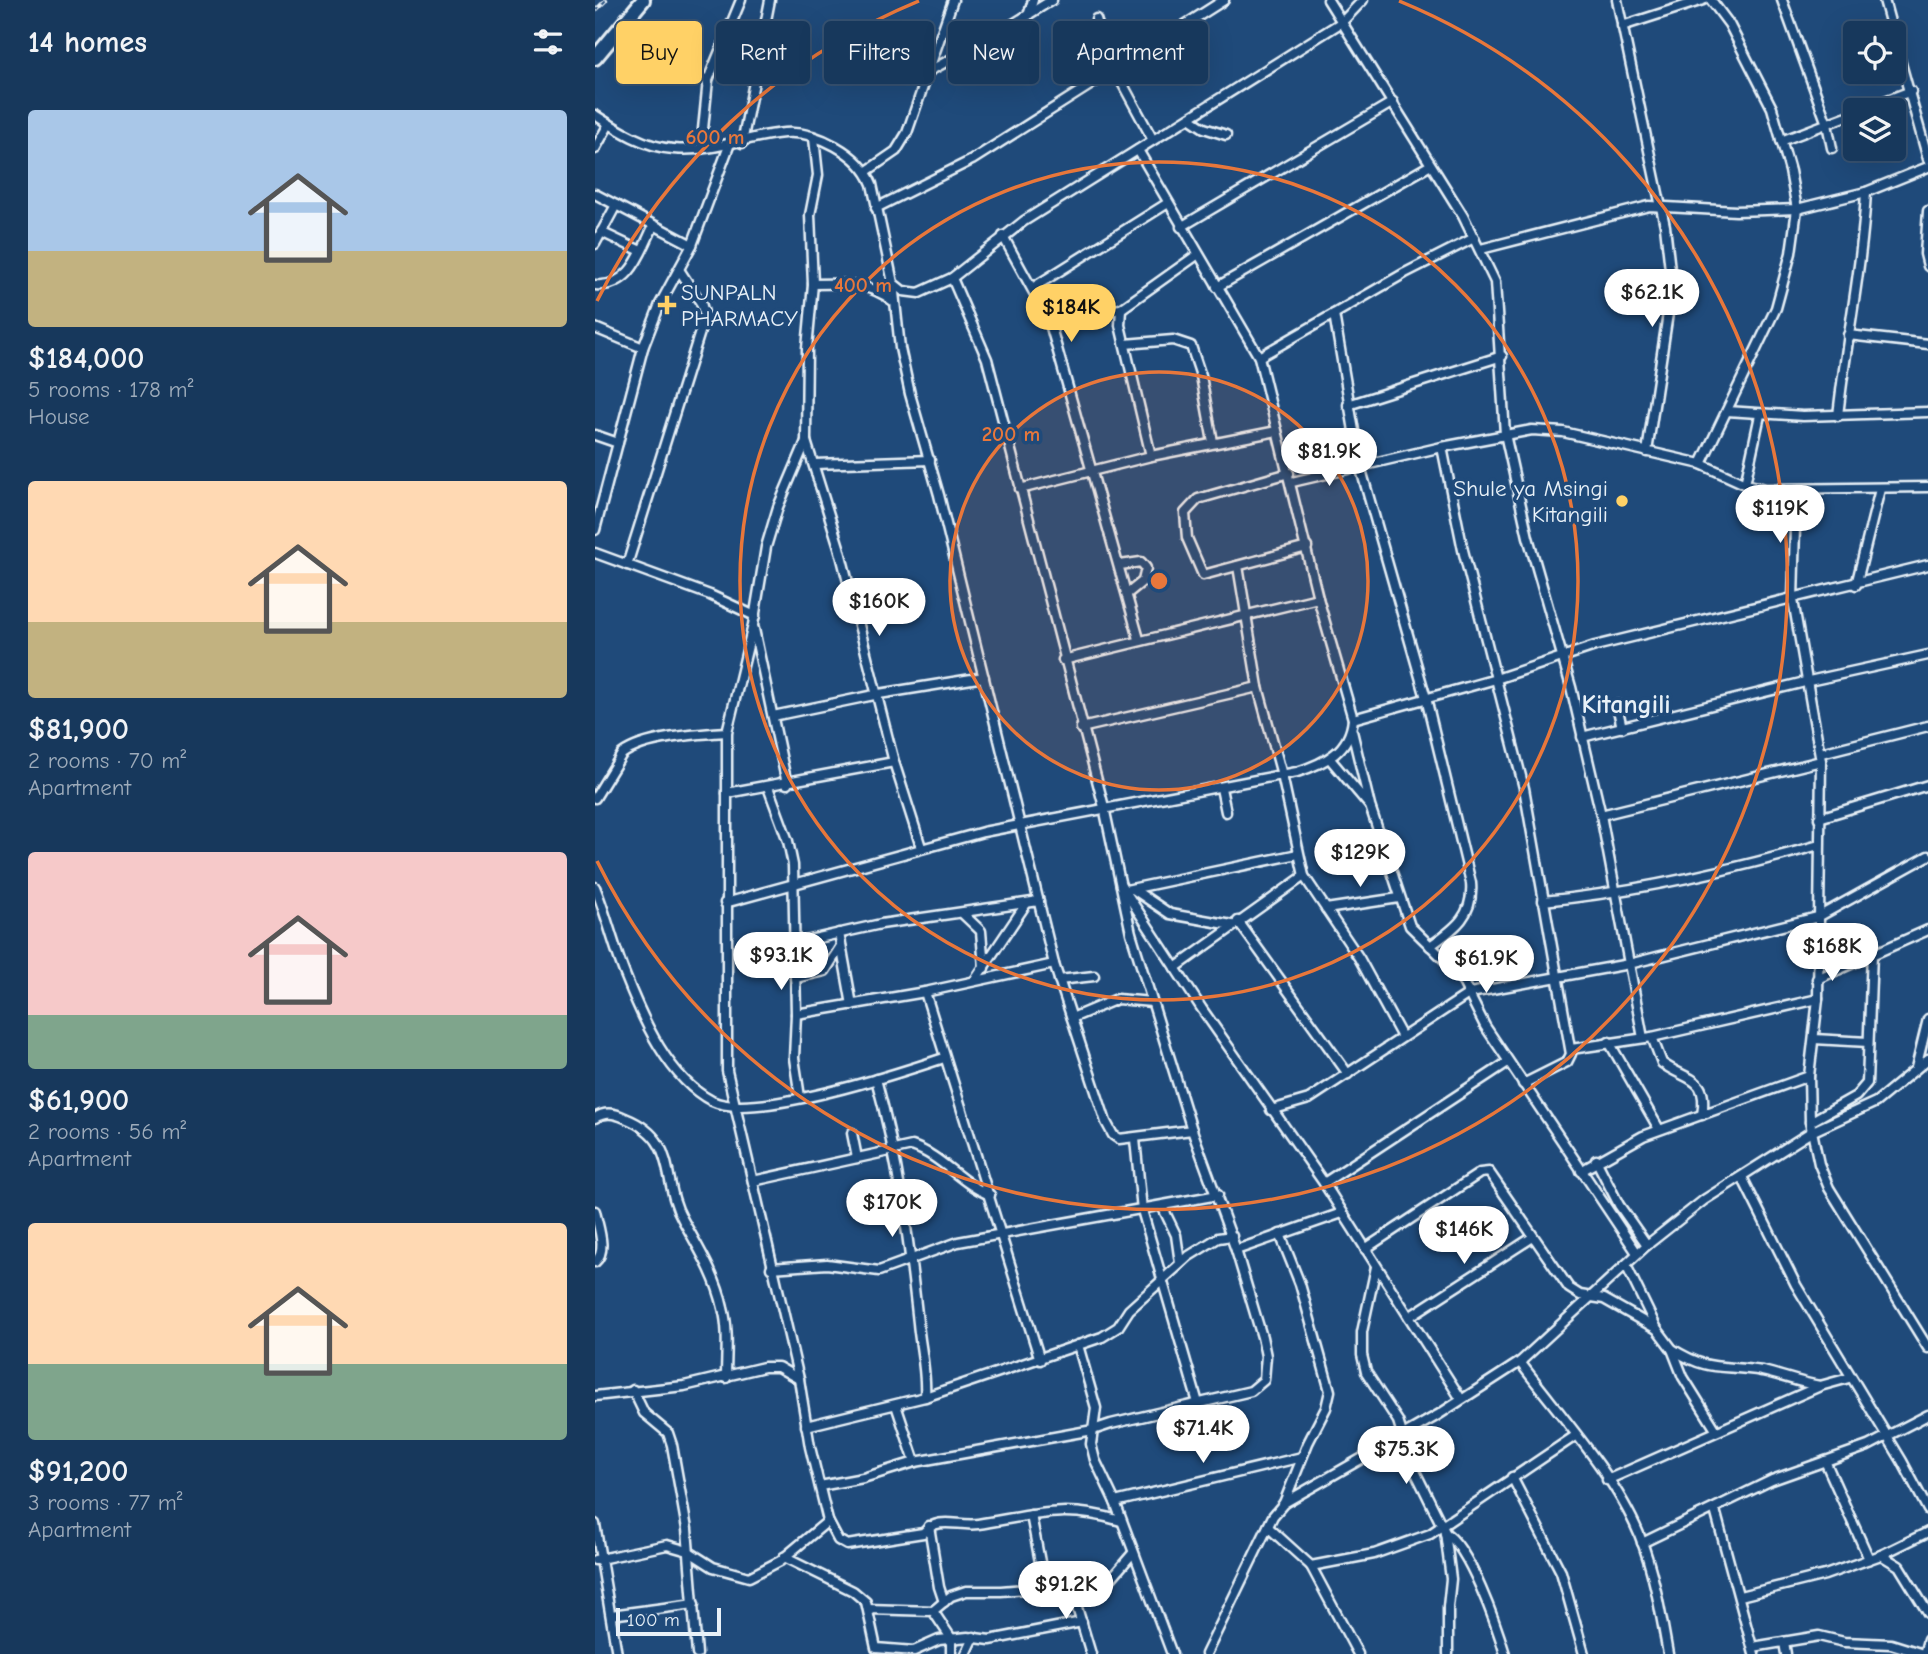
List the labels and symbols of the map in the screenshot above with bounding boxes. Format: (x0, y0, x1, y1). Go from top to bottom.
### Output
text: 600 m (685, 125, 745, 149)
pin: $62.1K (1595, 270, 1709, 329)
text: 400 m (834, 273, 892, 297)
place label: SUNPALN PHARMACY (681, 279, 798, 332)
pin: $184K (1022, 284, 1120, 344)
marker: SUNPALN PHARMACY (659, 297, 675, 313)
text: 200 m (982, 422, 1040, 446)
pin: $81.9K (1272, 428, 1386, 488)
place label: Shule ya Msingi Kitangili (1453, 475, 1608, 528)
pin: $119K (1731, 486, 1829, 545)
marker: Shule ya Msingi Kitangili (1614, 493, 1630, 509)
centre of rings (1147, 569, 1171, 593)
pin: $160K (830, 578, 928, 638)
district label: Kitangili (1581, 690, 1671, 720)
pin: $129K (1311, 830, 1409, 889)
pin: $168K (1783, 923, 1881, 983)
pin: $93.1K (724, 932, 838, 992)
pin: $61.9K (1429, 936, 1543, 995)
pin: $170K (843, 1180, 941, 1239)
pin: $146K (1415, 1206, 1513, 1266)
pin: $71.4K (1146, 1406, 1260, 1465)
pin: $75.3K (1349, 1426, 1463, 1486)
pin: $91.2K (1009, 1562, 1123, 1621)
scale bar (616, 1605, 721, 1637)

